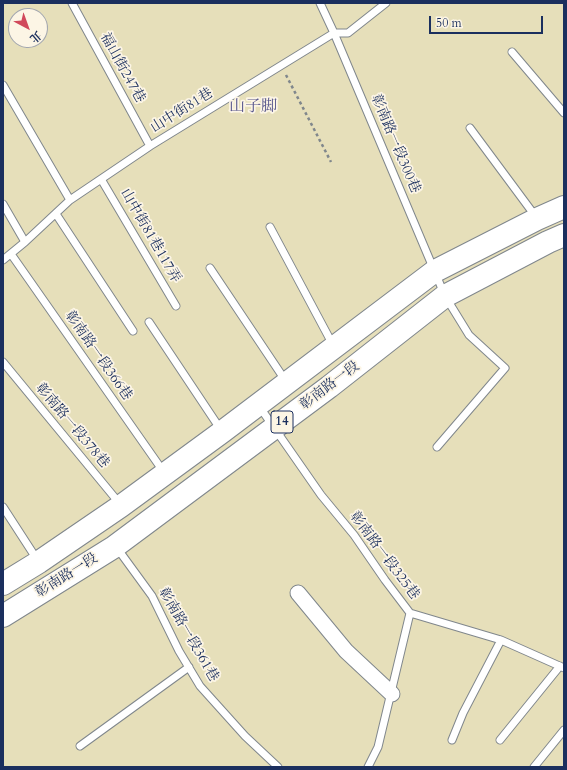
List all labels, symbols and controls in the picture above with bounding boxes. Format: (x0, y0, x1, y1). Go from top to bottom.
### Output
north arrow (8, 8, 48, 48)
scale bar (431, 8, 545, 34)
text: 50 m (436, 15, 462, 31)
text: 北 (26, 27, 45, 46)
street label: 福山街247巷 (96, 30, 148, 106)
street label: 山中街81巷 (148, 85, 216, 137)
street label: 彰南路一段300巷 (367, 92, 423, 196)
district label: 山子脚 (229, 97, 277, 117)
street label: 山中街81巷117弄 (116, 186, 184, 286)
street label: 彰南路一段366巷 (61, 308, 135, 404)
street label: 彰南路一段 (297, 358, 363, 414)
street label: 彰南路一段378巷 (32, 380, 112, 472)
road number: 14 (271, 411, 293, 433)
street label: 彰南路一段325巷 (346, 509, 422, 603)
street label: 彰南路一段 (33, 550, 101, 602)
street label: 彰南路一段361巷 (154, 585, 222, 685)

